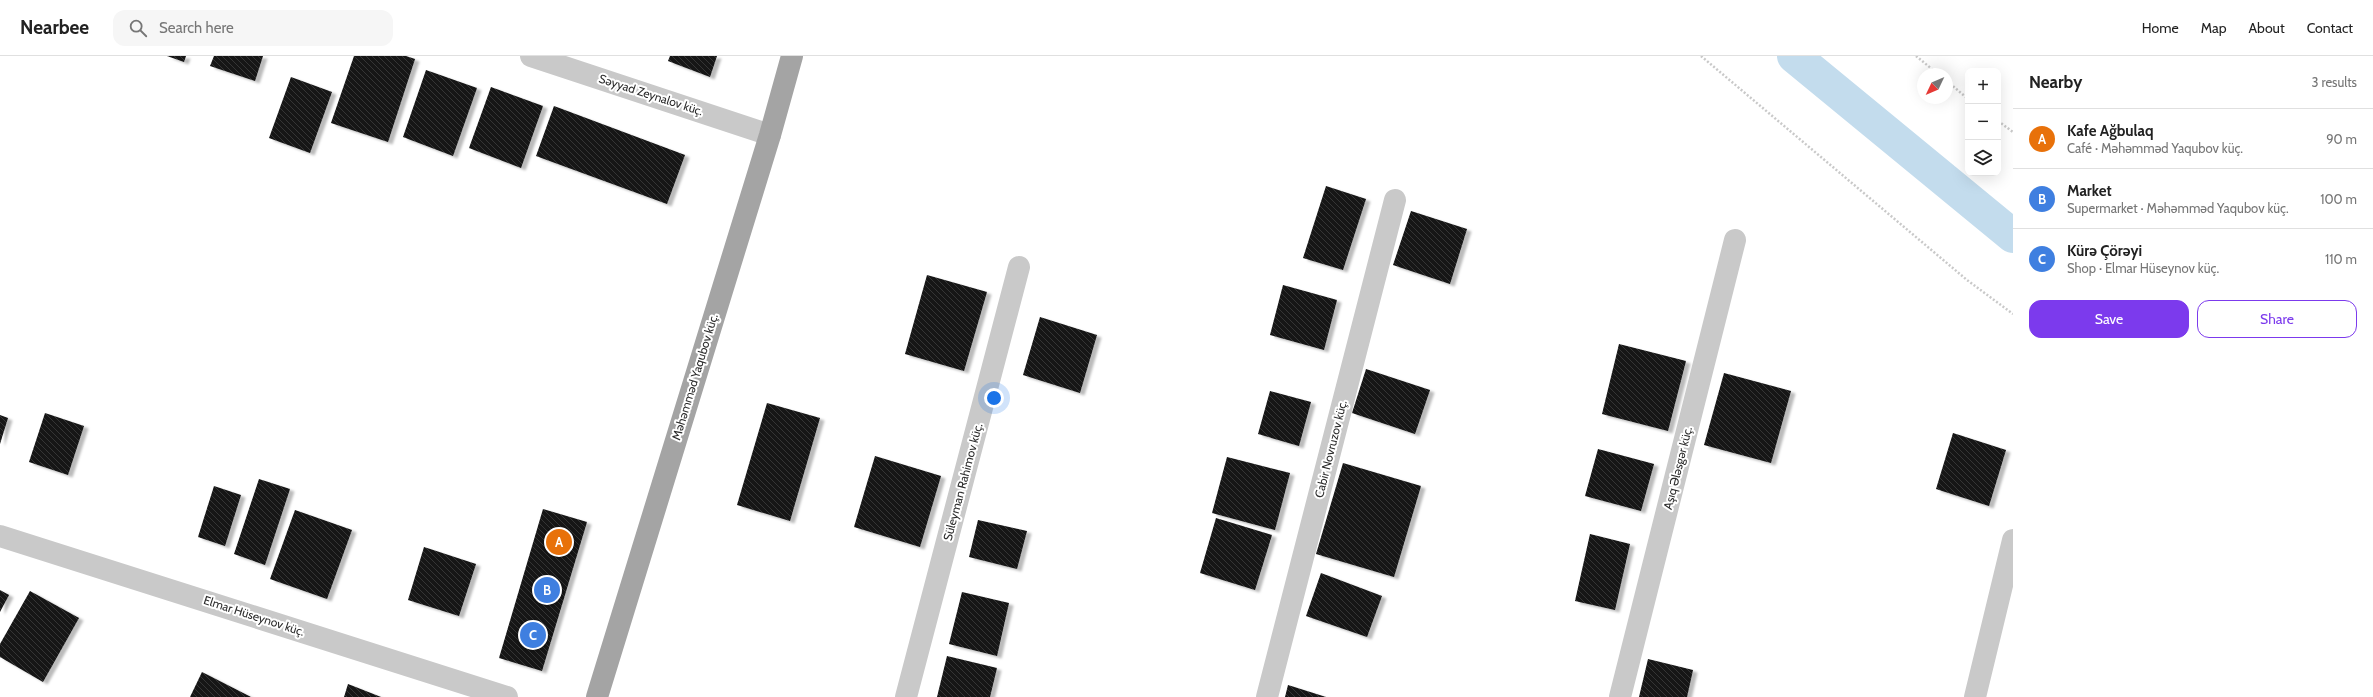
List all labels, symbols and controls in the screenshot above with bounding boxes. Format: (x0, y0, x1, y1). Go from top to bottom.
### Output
search box (113, 10, 393, 46)
text: Nearbee (20, 16, 89, 39)
icon: search (127, 17, 149, 39)
text: Search here (159, 19, 234, 37)
text: Home (2142, 19, 2179, 37)
text: Map (2201, 19, 2226, 37)
text: About (2248, 19, 2285, 37)
text: Contact (2307, 19, 2353, 37)
north arrow (1917, 68, 1953, 104)
map controls (1965, 68, 2001, 176)
button: + (1965, 68, 2001, 104)
street label: Səyyad Zeynalov küç. (597, 71, 705, 118)
text: Nearby (2029, 72, 2082, 92)
text: 3 results (2311, 74, 2357, 90)
button: − (1965, 104, 2001, 140)
text: Kafe Ağbulaq (2067, 122, 2154, 140)
text: A (2038, 131, 2046, 147)
text: 90 m (2326, 131, 2357, 147)
button: layers (1965, 140, 2001, 176)
text: Café · Məhəmməd Yaqubov küç. (2067, 140, 2243, 156)
text: Market (2067, 182, 2112, 200)
text: B (2038, 191, 2046, 207)
text: 100 m (2320, 191, 2357, 207)
text: Supermarket · Məhəmməd Yaqubov küç. (2067, 200, 2289, 216)
text: Kürə Çörəyi (2067, 242, 2142, 260)
text: C (2038, 251, 2046, 267)
text: 110 m (2325, 251, 2357, 267)
text: Shop · Elmar Hüseynov küç. (2067, 260, 2219, 276)
button: Save (2029, 300, 2189, 338)
button: Share (2197, 300, 2357, 338)
street label: Məhəmməd Yaqubov küç. (668, 312, 721, 442)
your location (984, 388, 1004, 408)
street label: Cabir Novruzov küç. (1311, 399, 1350, 499)
street label: Süleyman Rahimov küç. (940, 421, 985, 542)
street label: Aşıq Ələsgər küç. (1660, 425, 1695, 511)
pin: A (546, 527, 572, 557)
pin: B (534, 575, 560, 605)
street label: Elmar Hüseynov küç. (202, 592, 307, 639)
pin: C (520, 620, 546, 650)

